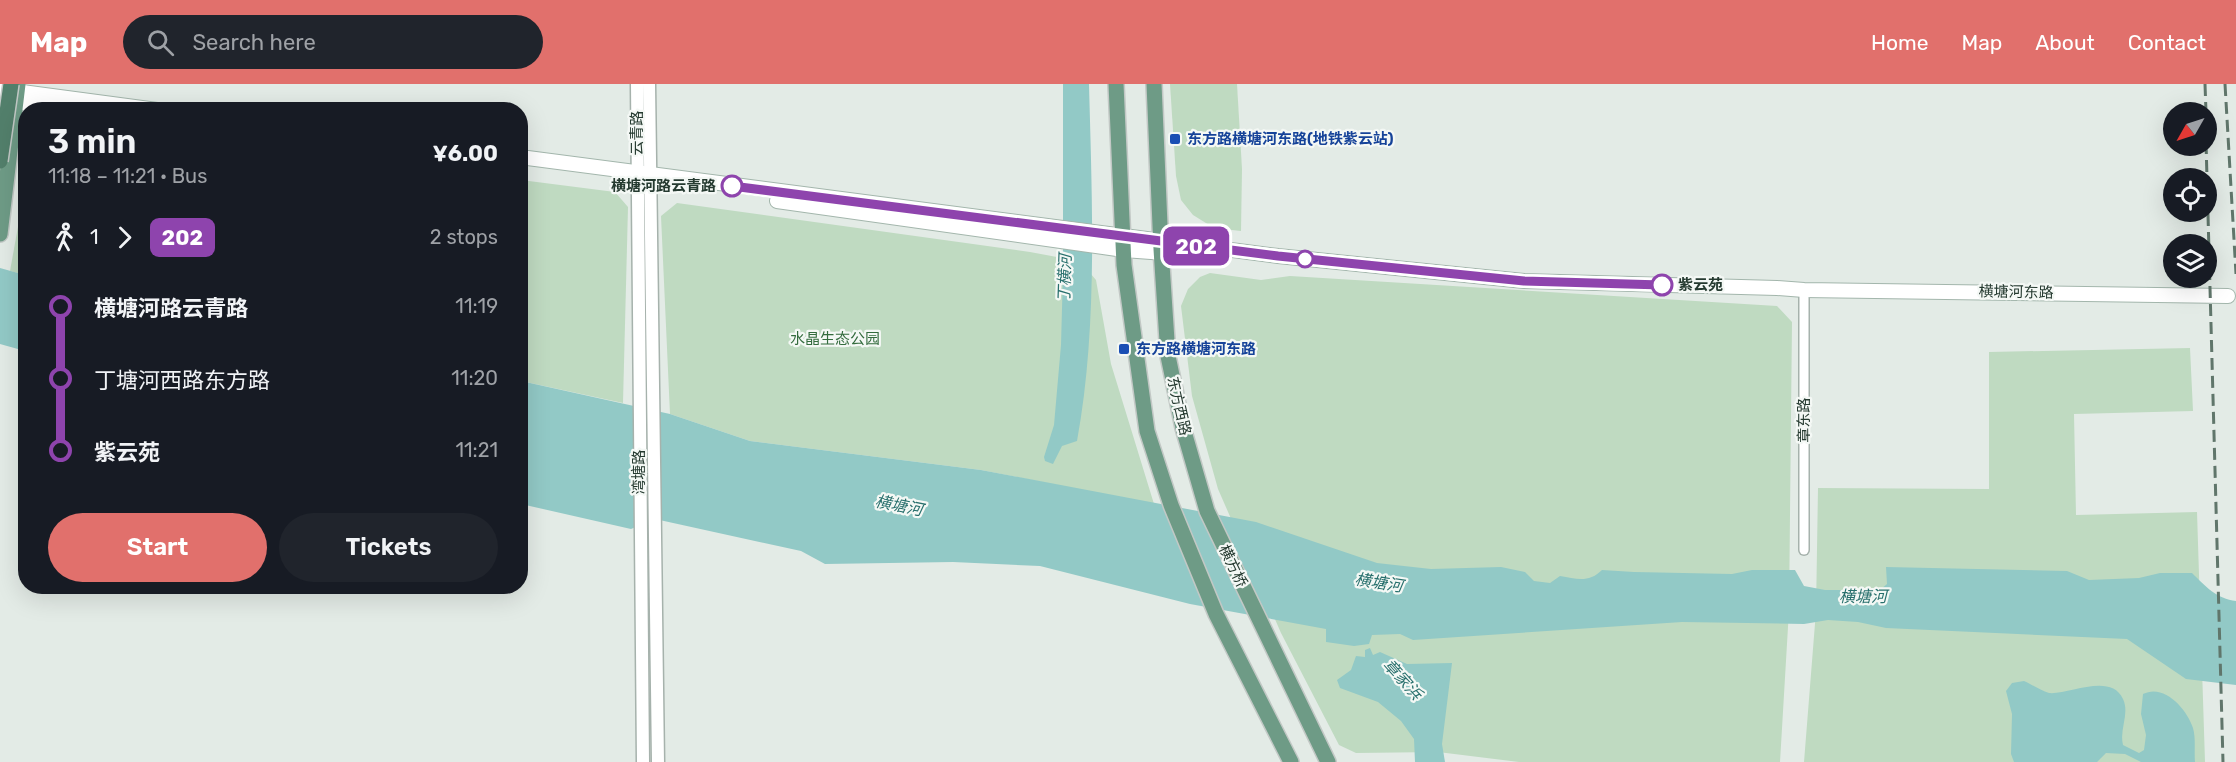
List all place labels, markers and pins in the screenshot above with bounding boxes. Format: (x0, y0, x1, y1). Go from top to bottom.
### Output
place label: 东方路横塘河东路(地铁紫云站) (1187, 130, 1394, 148)
marker: 东方路横塘河东路(地铁紫云站) (1168, 132, 1182, 146)
marker: 横塘河路云青路 (721, 175, 743, 197)
place label: 横塘河路云青路 (611, 177, 716, 195)
unlabelled marker (1296, 250, 1314, 268)
marker: 紫云苑 (1651, 274, 1673, 296)
place label: 紫云苑 (1678, 276, 1723, 294)
place label: 东方路横塘河东路 (1136, 340, 1256, 358)
marker: 东方路横塘河东路 (1117, 342, 1131, 356)

